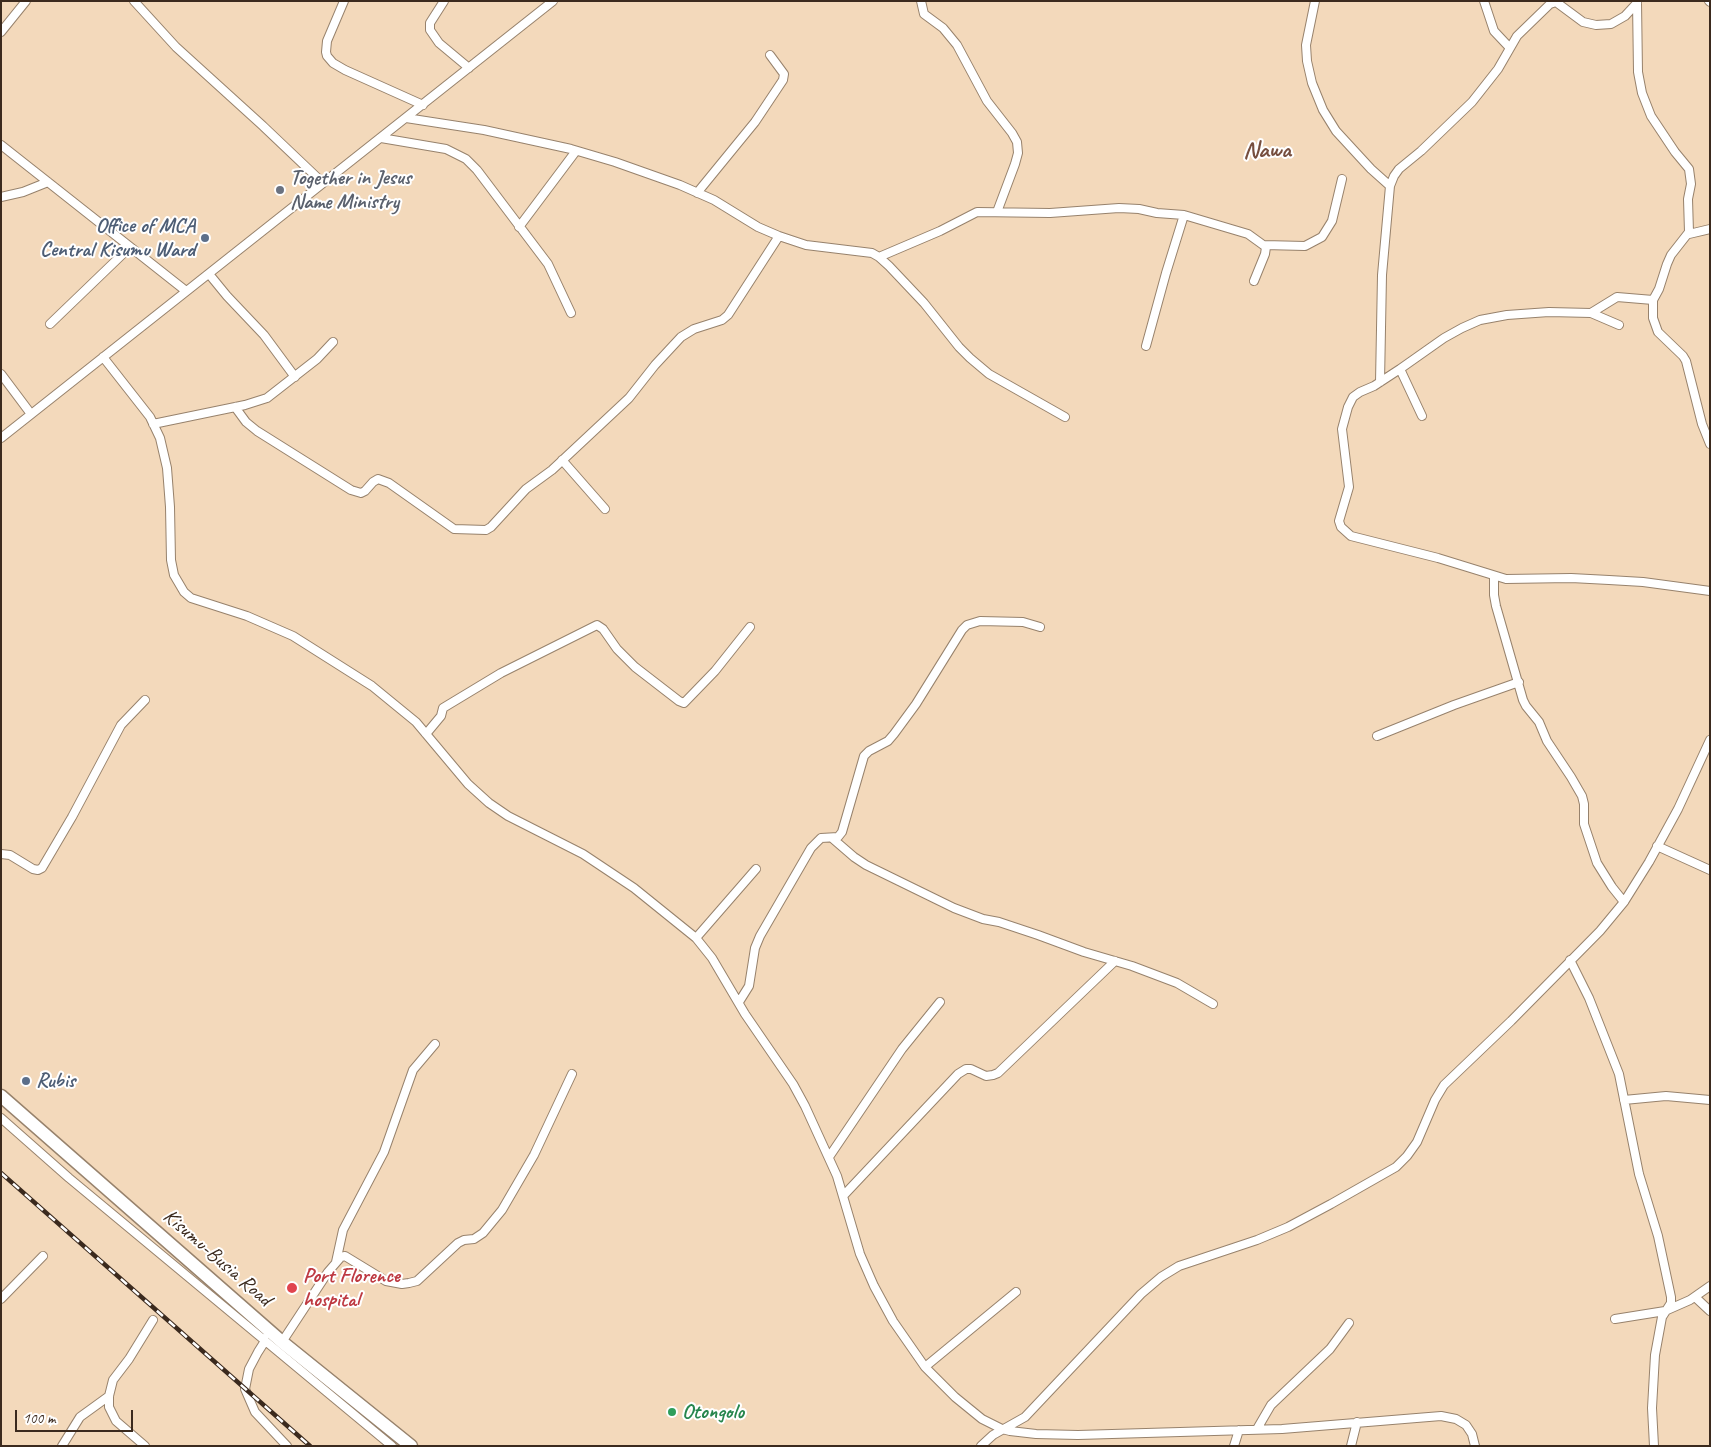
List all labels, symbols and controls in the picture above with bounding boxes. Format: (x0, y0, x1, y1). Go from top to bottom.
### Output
district label: Nawa (1243, 137, 1291, 165)
place label: Together in Jesus Name Ministry (290, 165, 411, 215)
marker: Together in Jesus Name Ministry (274, 184, 286, 196)
place label: Office of MCA Central Kisumu Ward (40, 213, 195, 263)
marker: Office of MCA Central Kisumu Ward (199, 232, 211, 244)
place label: Rubis (36, 1068, 75, 1094)
marker: Rubis (20, 1075, 32, 1087)
street label: Kisumu-Busia Road (158, 1204, 276, 1312)
place label: Port Florence hospital (303, 1263, 400, 1313)
marker: Port Florence hospital (285, 1281, 299, 1295)
place label: Otongolo (682, 1399, 744, 1425)
scale bar (18, 1400, 135, 1432)
marker: Otongolo (666, 1406, 678, 1418)
text: 100 m (23, 1409, 55, 1428)

